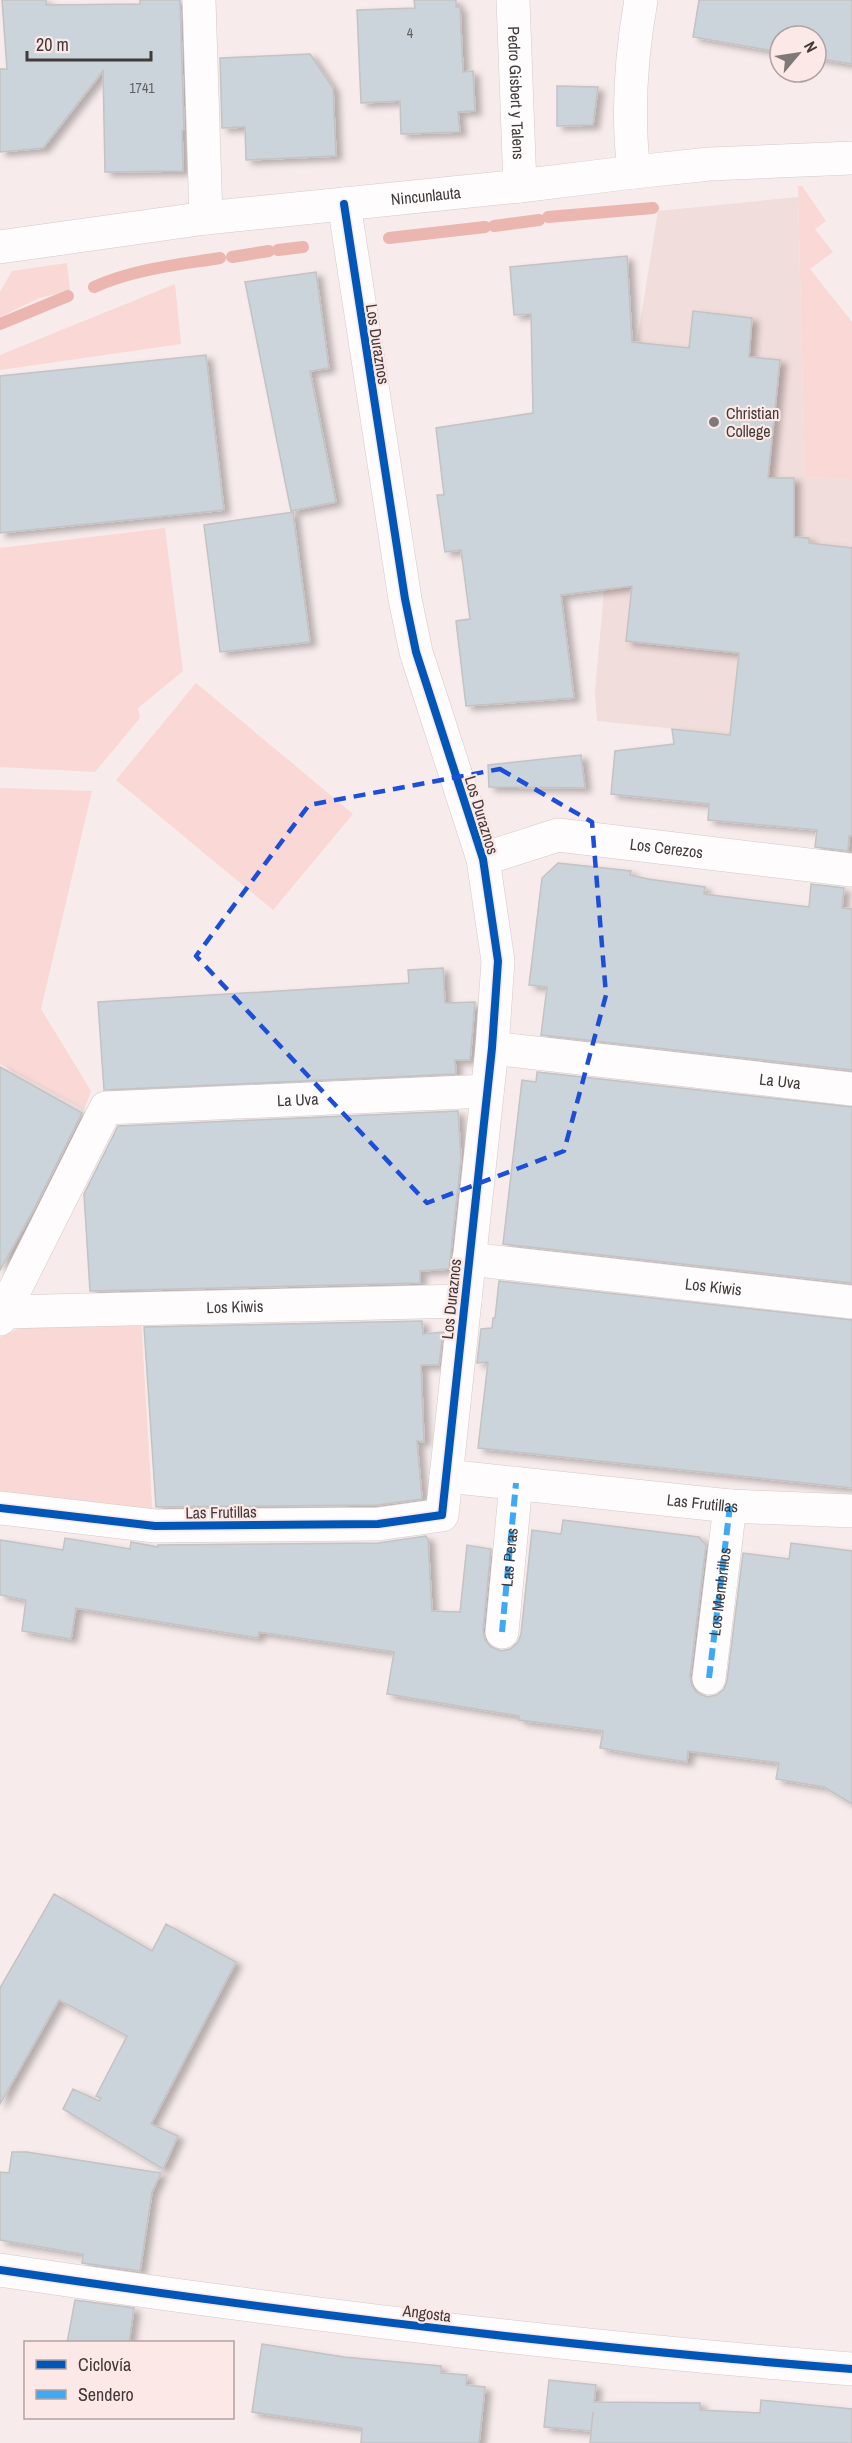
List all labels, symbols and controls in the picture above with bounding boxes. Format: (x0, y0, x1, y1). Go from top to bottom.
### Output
scale bar (27, 24, 152, 62)
house number: 4 (407, 24, 414, 42)
north arrow (768, 24, 828, 84)
street label: Pedro Gisbert y Talens (503, 26, 530, 160)
text: 20 m (36, 32, 69, 57)
text: N (799, 37, 823, 56)
house number: 1741 (129, 79, 155, 97)
street label: Nincunlauta (390, 181, 462, 210)
street label: Los Duraznos (361, 302, 395, 386)
place label: Christian College (726, 402, 779, 442)
marker: Christian College (707, 415, 721, 429)
street label: Los Duraznos (460, 773, 504, 857)
street label: Los Cerezos (629, 833, 704, 863)
street label: La Uva (758, 1068, 803, 1094)
street label: La Uva (276, 1088, 320, 1111)
street label: Los Duraznos (436, 1258, 466, 1340)
street label: Los Kiwis (684, 1272, 743, 1301)
street label: Los Kiwis (206, 1295, 264, 1318)
street label: Las Frutillas (666, 1488, 739, 1517)
street label: Las Frutillas (185, 1500, 257, 1524)
street label: Las Peras (495, 1527, 523, 1588)
street label: Los Membrillos (703, 1546, 736, 1637)
street label: Angosta (401, 2299, 453, 2327)
legend (24, 2341, 234, 2419)
text: Ciclovía (78, 2352, 131, 2377)
text: Sendero (78, 2382, 134, 2407)

